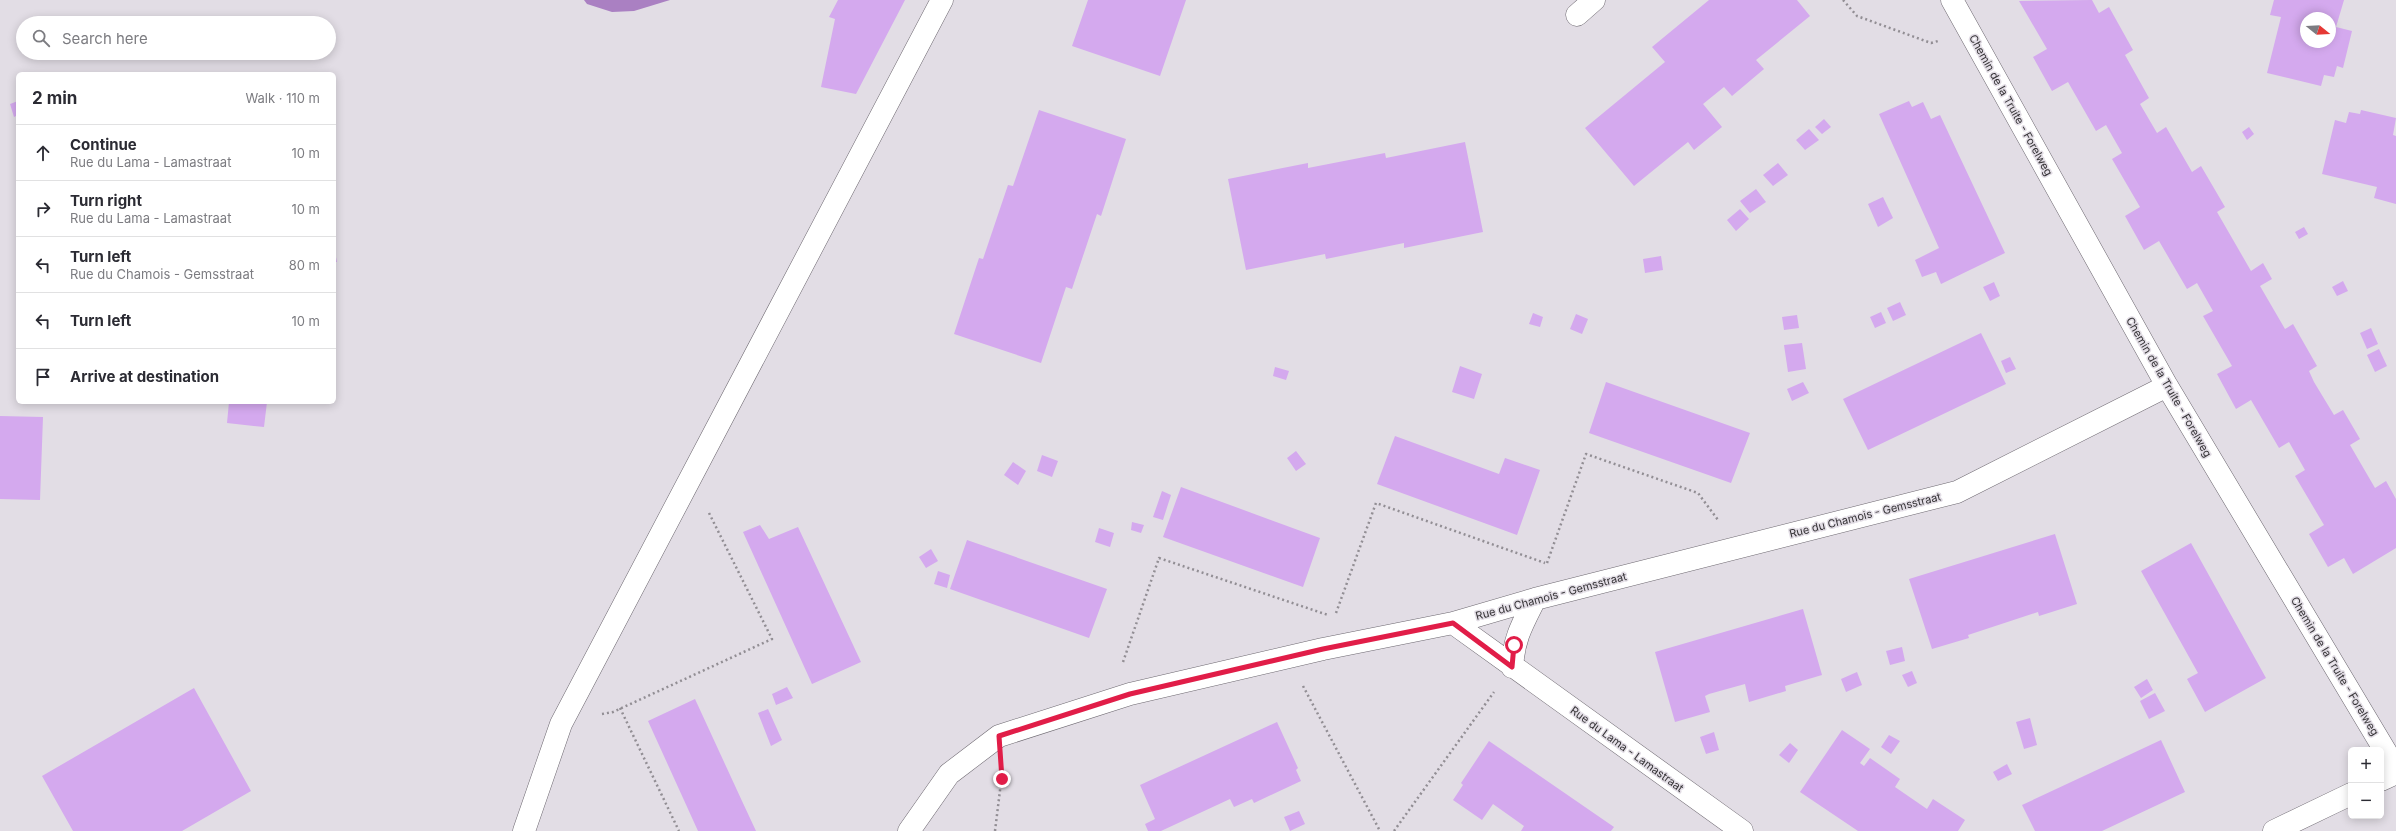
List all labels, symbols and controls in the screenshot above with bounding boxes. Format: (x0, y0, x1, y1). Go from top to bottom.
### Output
north arrow (2300, 12, 2336, 48)
search box (16, 16, 336, 60)
icon: search (30, 27, 52, 49)
text: Search here (62, 29, 148, 48)
street label: Chemin de la Truite - Forelweg (1966, 32, 2056, 178)
text: 2 min (32, 88, 77, 108)
text: Walk · 110 m (245, 90, 320, 106)
text: Continue (70, 135, 137, 154)
icon: ahead (32, 142, 54, 164)
text: 10 m (291, 145, 320, 161)
text: Rue du Lama - Lamastraat (70, 154, 231, 170)
text: Turn right (70, 191, 142, 210)
icon: right (32, 198, 54, 220)
text: 10 m (291, 201, 320, 217)
text: Rue du Lama - Lamastraat (70, 210, 231, 226)
text: Turn left (70, 247, 131, 266)
icon: left (32, 254, 54, 276)
text: 80 m (289, 257, 320, 273)
text: Rue du Chamois - Gemsstraat (70, 266, 254, 282)
icon: left (32, 310, 54, 332)
text: Turn left (70, 311, 131, 330)
text: 10 m (291, 313, 320, 329)
street label: Chemin de la Truite - Forelweg (2123, 314, 2215, 460)
icon: arrive (32, 366, 54, 388)
text: Arrive at destination (70, 367, 219, 386)
street label: Rue du Chamois - Gemsstraat (1788, 489, 1943, 541)
street label: Rue du Chamois - Gemsstraat (1474, 569, 1628, 623)
street label: Chemin de la Truite - Forelweg (2288, 594, 2382, 738)
route start (1505, 636, 1523, 654)
street label: Rue du Lama - Lamastraat (1568, 703, 1687, 795)
map controls (2348, 747, 2384, 819)
button: + (2348, 747, 2384, 783)
route end (993, 770, 1011, 788)
button: − (2348, 783, 2384, 819)

